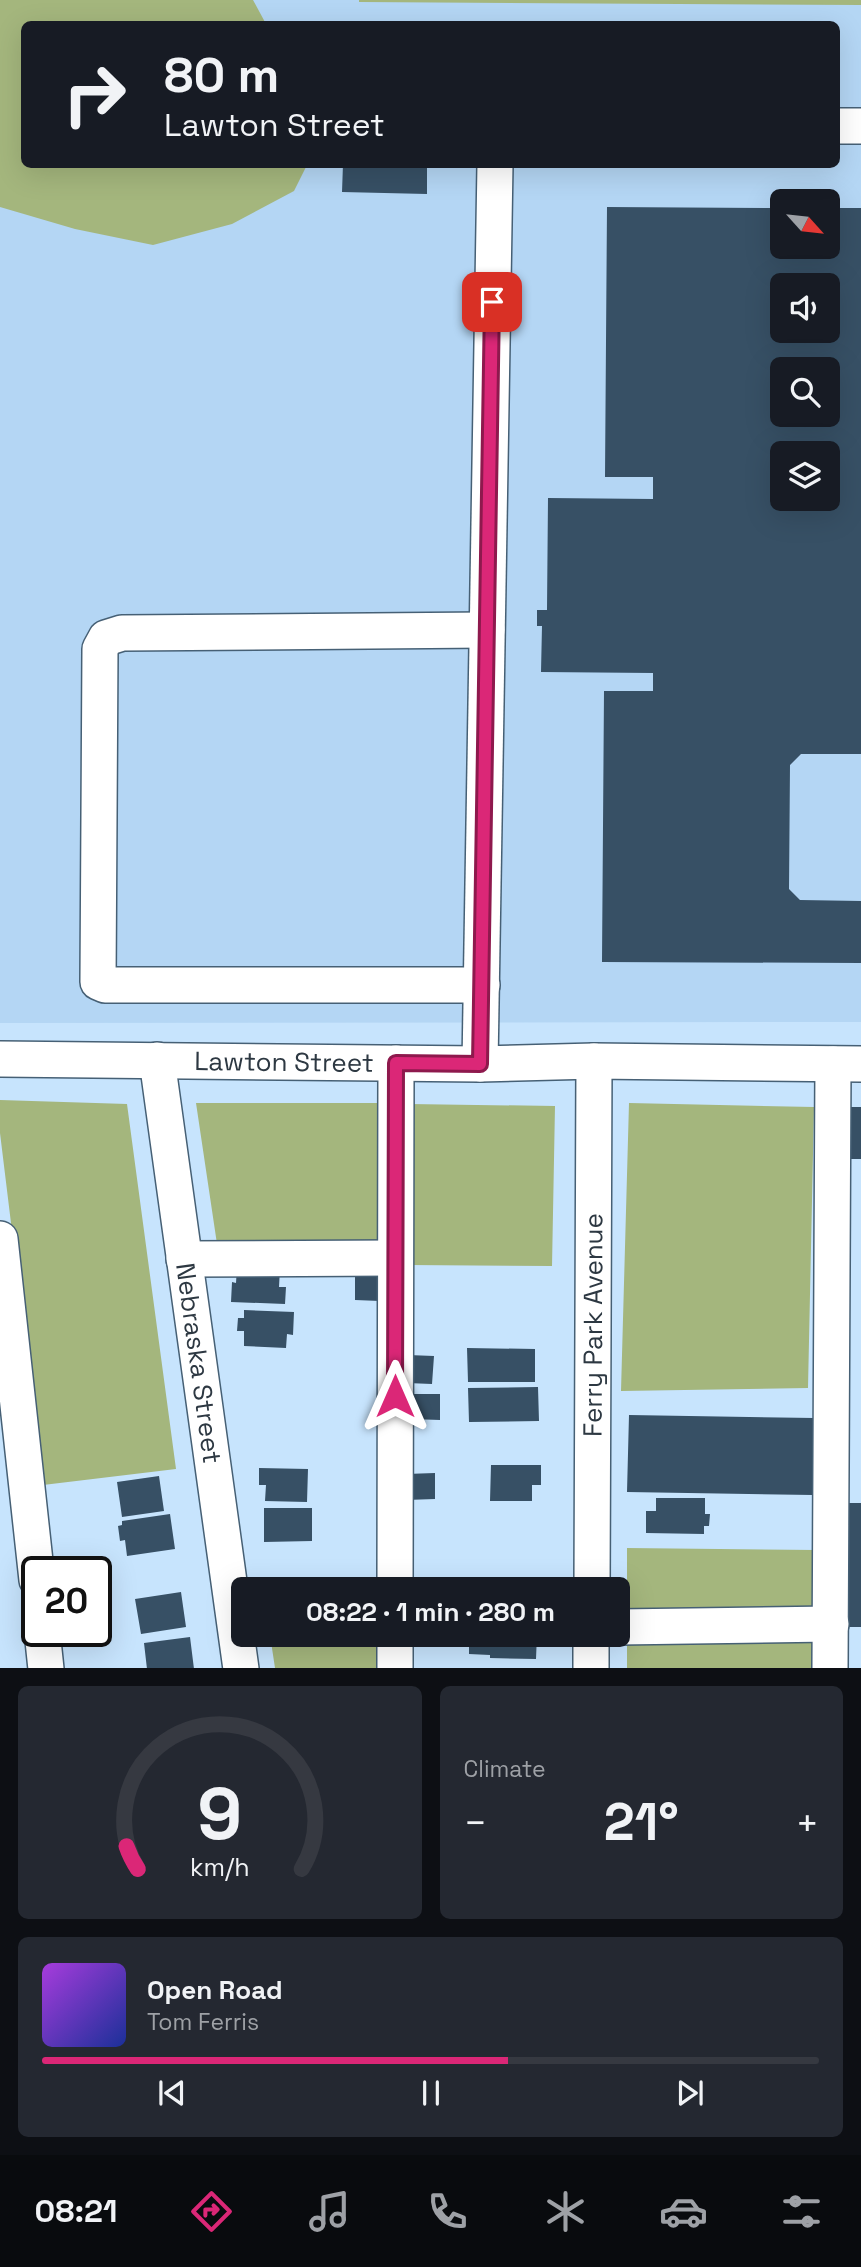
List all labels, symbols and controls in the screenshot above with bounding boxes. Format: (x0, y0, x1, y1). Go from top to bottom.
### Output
text: 80 m (164, 44, 279, 106)
icon: right (49, 49, 140, 140)
text: Lawton Street (164, 105, 385, 145)
north arrow (770, 189, 840, 259)
map controls (770, 189, 840, 511)
pin (462, 272, 522, 332)
button: sound (770, 273, 840, 343)
icon: arrive (473, 283, 511, 321)
button: search (770, 357, 840, 427)
button: layers (770, 441, 840, 511)
street label: Lawton Street (194, 1044, 374, 1080)
street label: Ferry Park Avenue (576, 1213, 610, 1437)
street label: Nebraska Street (168, 1261, 229, 1466)
position arrow (358, 1359, 432, 1433)
speed limit sign: 20 (21, 1556, 112, 1647)
text: 08:22 · 1 min · 280 m (306, 1595, 555, 1629)
text: Climate (464, 1754, 546, 1784)
text: 9 (197, 1767, 242, 1860)
text: 21° (604, 1789, 679, 1855)
text: − (464, 1799, 487, 1847)
text: + (795, 1799, 819, 1847)
text: km/h (190, 1850, 250, 1882)
text: Open Road (147, 1973, 283, 2007)
text: Tom Ferris (147, 2007, 259, 2037)
icon: previous (153, 2074, 191, 2112)
icon: pause (412, 2074, 450, 2112)
icon: next (671, 2074, 709, 2112)
icon: directions (187, 2187, 236, 2236)
icon: music (305, 2187, 354, 2236)
icon: phone (423, 2187, 472, 2236)
icon: climate (541, 2187, 590, 2236)
icon: car (659, 2187, 708, 2236)
icon: filters (777, 2187, 826, 2236)
text: 08:21 (35, 2191, 118, 2231)

